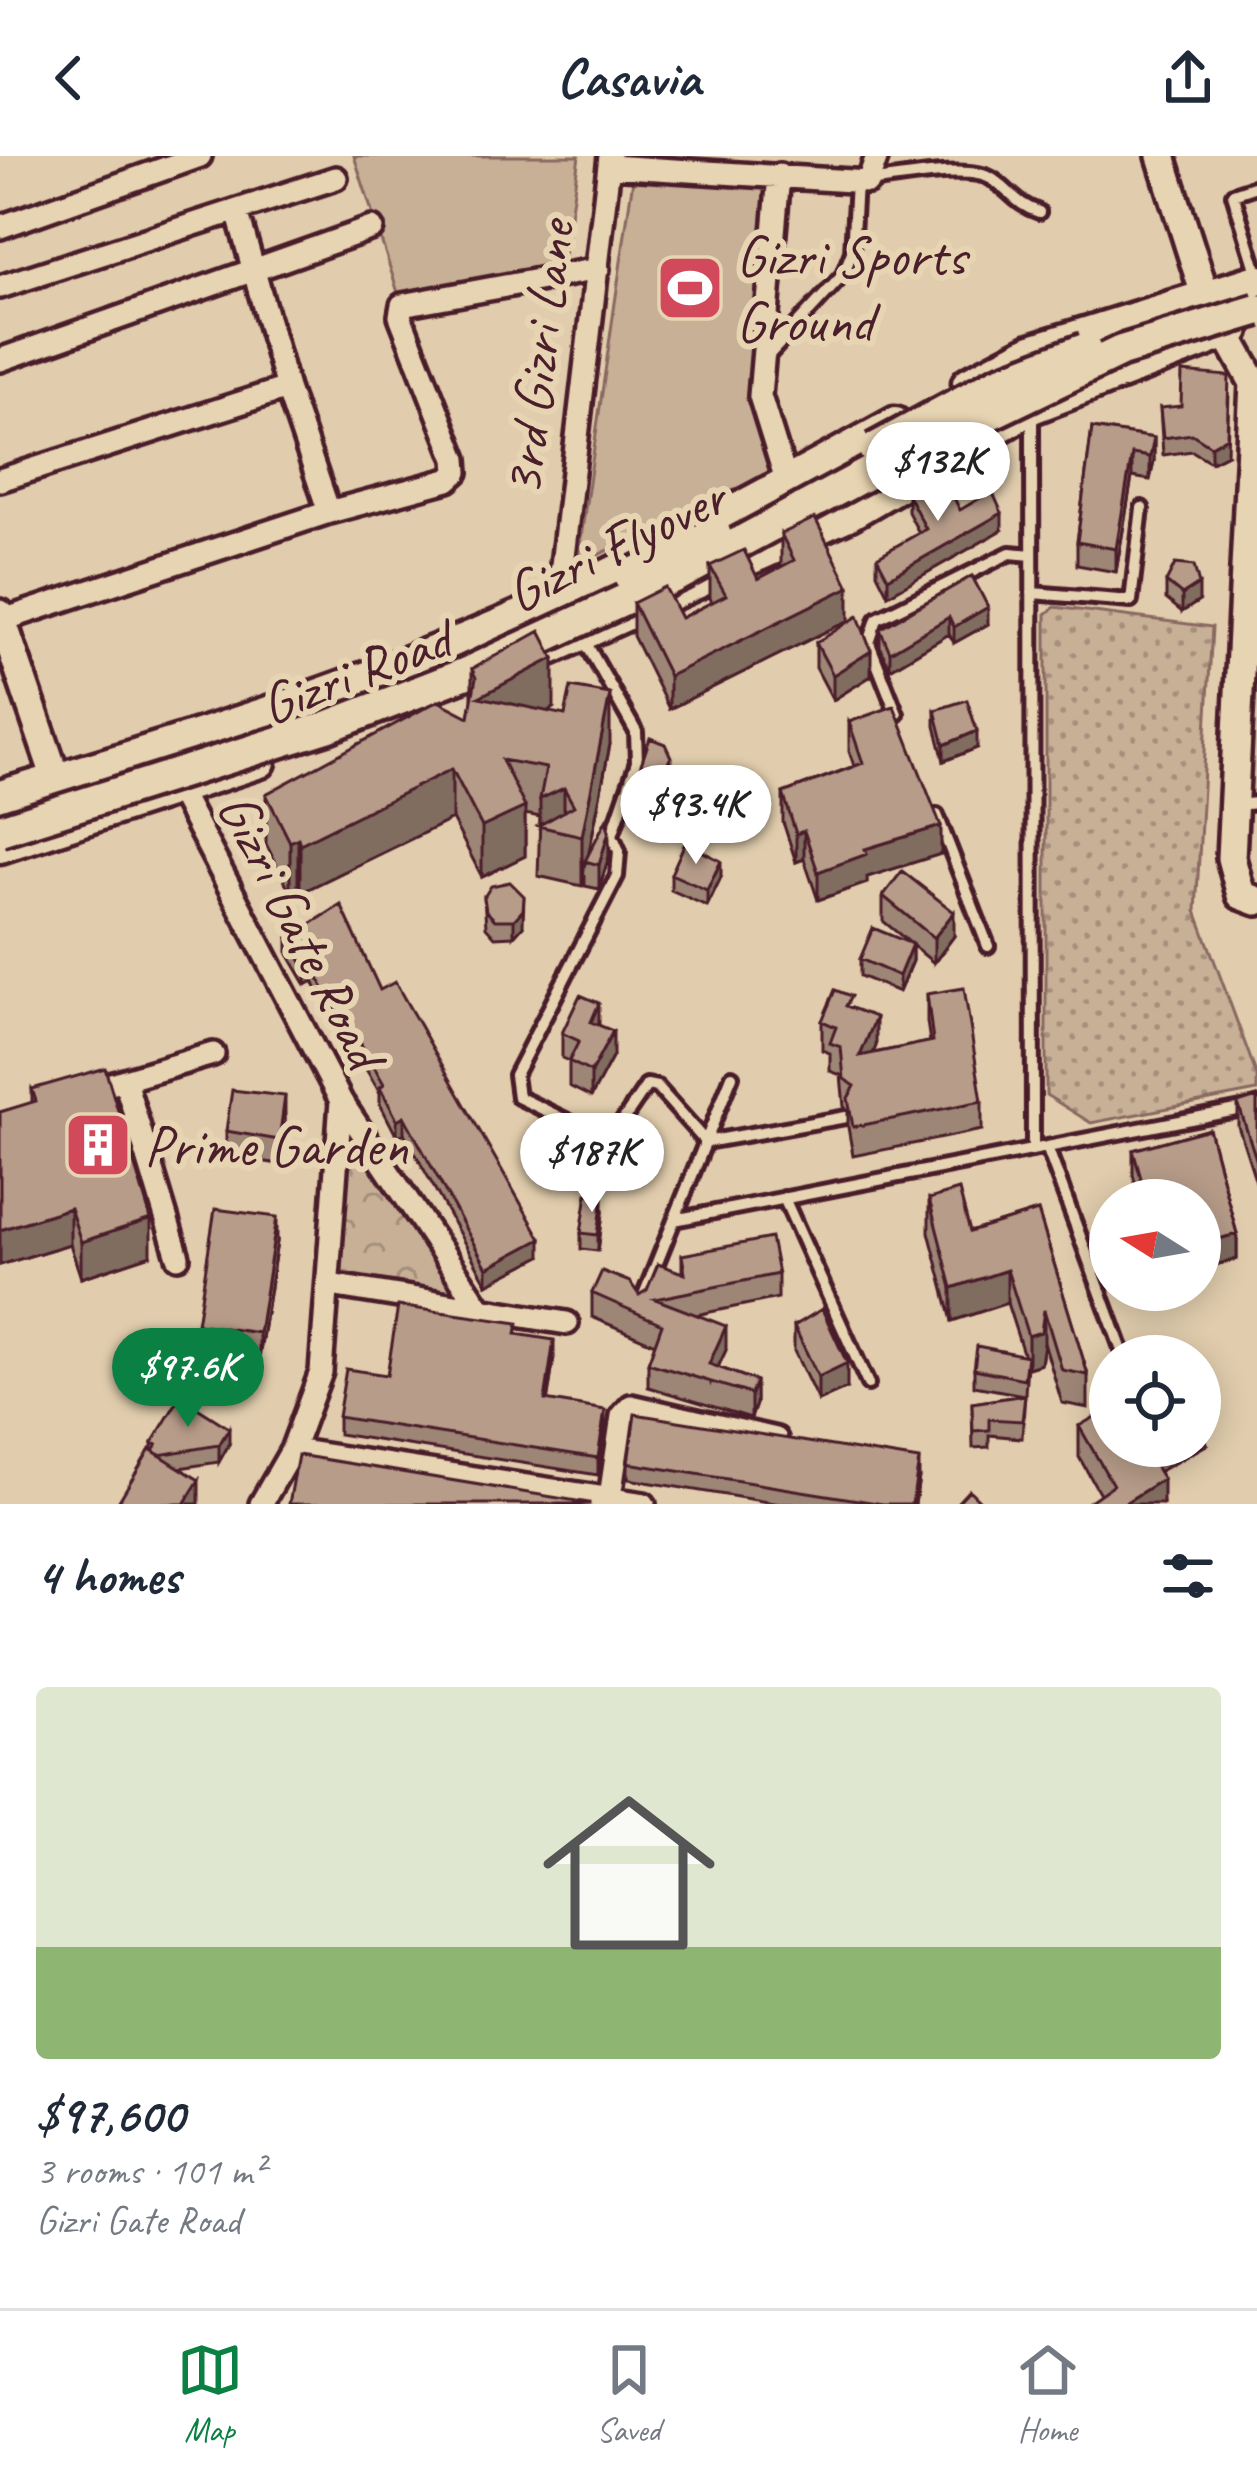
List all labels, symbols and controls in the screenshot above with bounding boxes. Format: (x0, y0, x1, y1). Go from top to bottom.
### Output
text: Casavia (557, 44, 700, 112)
icon: back (36, 45, 102, 111)
icon: share (1155, 45, 1221, 111)
street label: 3rd Gizri Lane (485, 213, 591, 500)
place label: Gizri Sports Ground (736, 220, 971, 358)
sports icon: Gizri Sports Ground (655, 253, 725, 323)
pin: $132K (854, 422, 1022, 524)
text: $132K (893, 436, 983, 485)
street label: Gizri Flyover (494, 459, 741, 629)
street label: Gizri Road (250, 600, 468, 741)
pin: $93.4K (598, 765, 794, 867)
text: $93.4K (647, 779, 745, 828)
street label: Gizri Gate Road (201, 780, 405, 1086)
building icon: Prime Garden (63, 1110, 133, 1180)
place label: Prime Garden (144, 1110, 408, 1182)
pin: $187K (508, 1113, 676, 1215)
text: $187K (547, 1127, 637, 1176)
north arrow (1089, 1179, 1221, 1311)
map controls (1089, 1179, 1221, 1467)
pin: $97.6K (90, 1328, 286, 1430)
button: locate (1089, 1335, 1221, 1467)
text: $97.6K (139, 1342, 237, 1391)
icon: filters (1155, 1543, 1221, 1609)
text: 4 homes (36, 1544, 180, 1608)
icon: home (521, 1765, 737, 1981)
text: $97,600 (36, 2083, 184, 2147)
text: 3 rooms · 101 m² (36, 2147, 264, 2196)
text: Gizri Gate Road (36, 2196, 240, 2245)
tab: Map (177, 2337, 243, 2451)
tab: Saved (596, 2337, 662, 2451)
tab: Home (1015, 2337, 1081, 2451)

